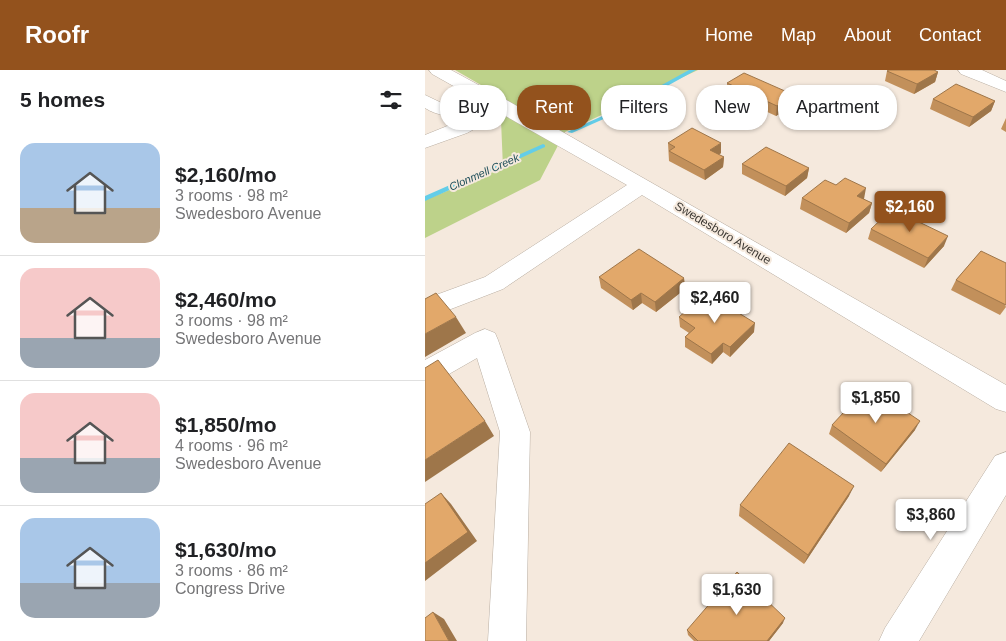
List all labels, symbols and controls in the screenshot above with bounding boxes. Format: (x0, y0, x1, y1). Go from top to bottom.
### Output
text: Roofr (25, 21, 89, 48)
text: Home (705, 25, 753, 45)
text: Map (781, 25, 816, 45)
text: About (844, 25, 891, 45)
text: Contact (919, 25, 981, 45)
chip: Buy (440, 85, 507, 130)
chip: Rent (517, 85, 591, 130)
chip: Filters (601, 85, 686, 130)
chip: New (696, 85, 768, 130)
chip: Apartment (778, 85, 897, 130)
icon: filters (377, 86, 405, 114)
text: 5 homes (20, 88, 105, 111)
water label: Clonmell Creek (447, 151, 521, 193)
icon: home (60, 163, 120, 223)
text: $2,160/mo (175, 163, 277, 186)
text: 3 rooms · 98 m² (175, 187, 288, 204)
pin: $2,160 (869, 190, 951, 233)
text: $2,160 (886, 198, 934, 215)
street label: Swedesboro Avenue (672, 199, 774, 267)
text: Swedesboro Avenue (175, 205, 321, 222)
pin: $2,460 (674, 282, 756, 324)
icon: home (60, 288, 120, 348)
text: $2,460/mo (175, 288, 277, 311)
text: $2,460 (691, 289, 739, 306)
text: 3 rooms · 98 m² (175, 312, 288, 329)
text: Swedesboro Avenue (175, 330, 321, 347)
pin: $1,850 (835, 382, 917, 424)
text: $1,850 (852, 389, 900, 406)
icon: home (60, 413, 120, 473)
text: $1,850/mo (175, 413, 277, 436)
text: 4 rooms · 96 m² (175, 437, 288, 454)
text: Swedesboro Avenue (175, 455, 321, 472)
pin: $3,860 (890, 498, 972, 541)
text: $3,860 (907, 506, 955, 523)
icon: home (60, 538, 120, 598)
text: $1,630/mo (175, 538, 277, 561)
text: 3 rooms · 86 m² (175, 562, 288, 579)
pin: $1,630 (696, 574, 778, 616)
text: Congress Drive (175, 580, 285, 597)
text: $1,630 (713, 581, 761, 598)

